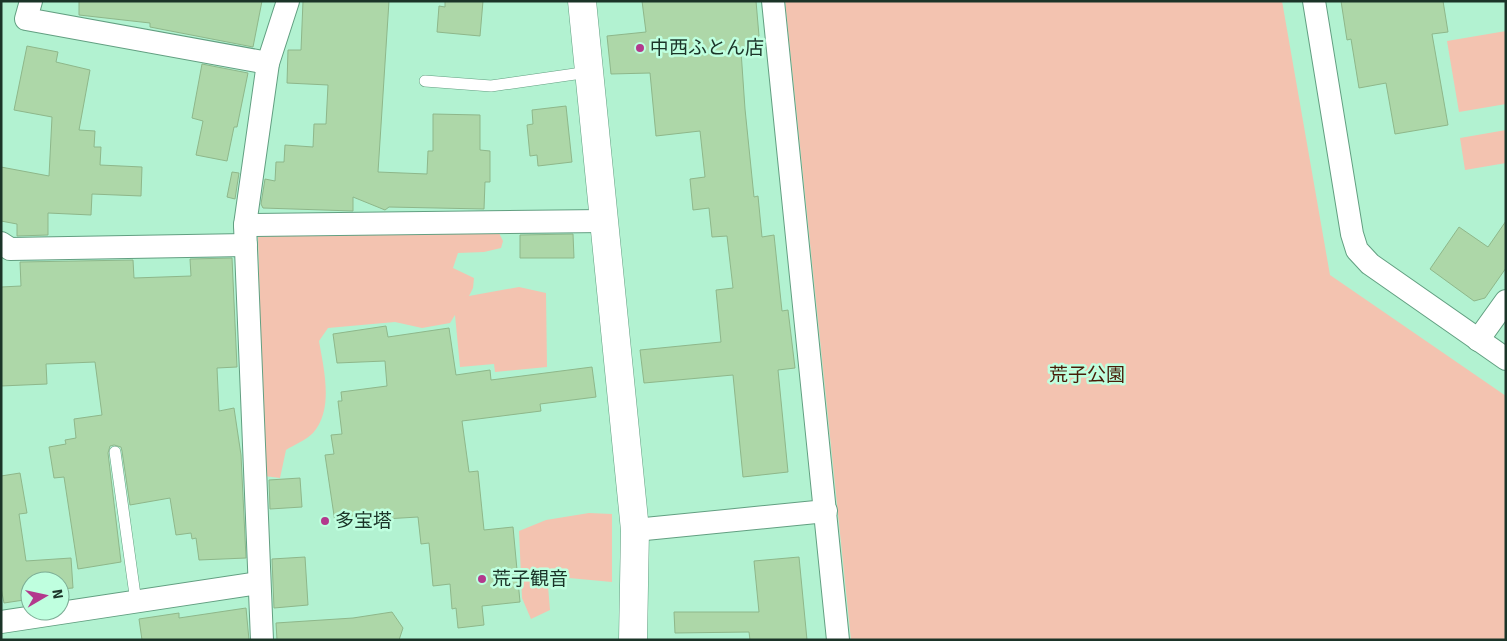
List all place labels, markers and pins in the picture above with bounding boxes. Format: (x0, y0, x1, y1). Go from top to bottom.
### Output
place label: 中西ふとん店 (650, 36, 764, 60)
marker: 中西ふとん店 (634, 42, 646, 54)
place label: 多宝塔 (335, 509, 392, 533)
marker: 多宝塔 (319, 515, 331, 527)
place label: 荒子観音 (492, 567, 568, 591)
marker: 荒子観音 (476, 573, 488, 585)

